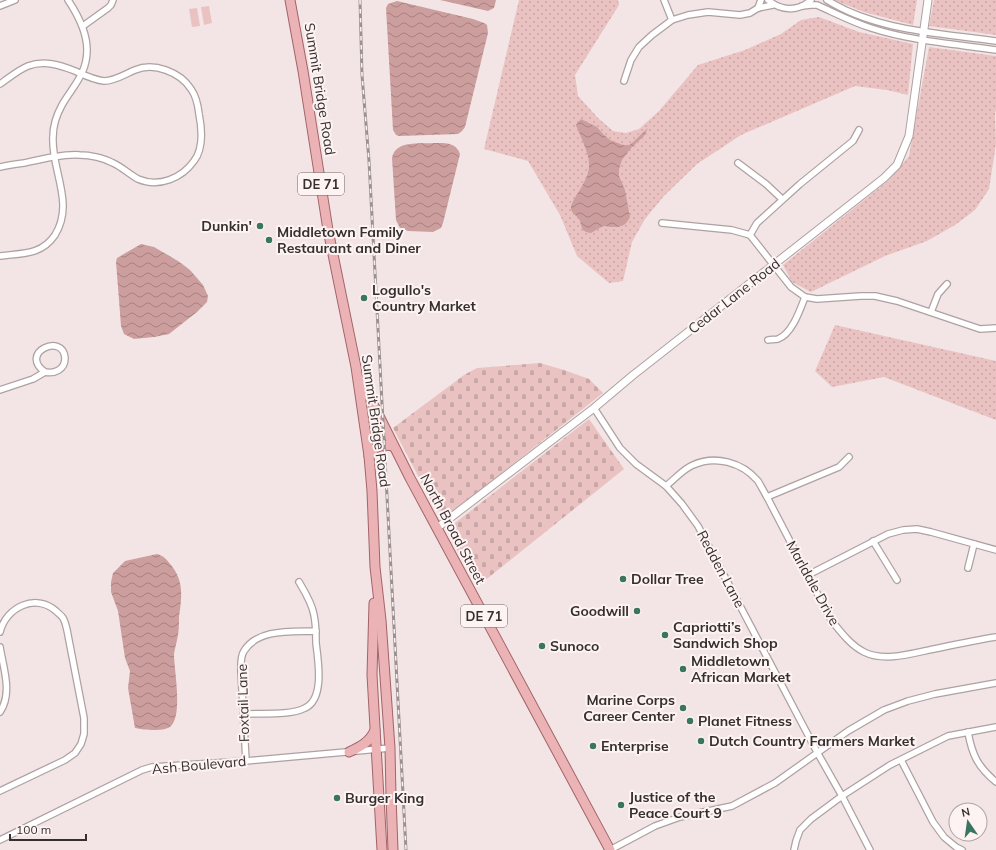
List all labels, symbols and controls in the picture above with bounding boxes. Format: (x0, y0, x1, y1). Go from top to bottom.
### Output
street label: Summit Bridge Road (301, 22, 339, 156)
road number: DE 71 (298, 173, 344, 195)
place label: Dunkin' (201, 217, 252, 235)
marker: Dunkin' (255, 221, 265, 231)
place label: Middletown Family Restaurant and Diner (277, 223, 421, 257)
marker: Middletown Family Restaurant and Diner (264, 235, 274, 245)
street label: Cedar Lane Road (684, 254, 784, 338)
place label: Logullo's Country Market (372, 281, 476, 315)
marker: Logullo's Country Market (359, 293, 369, 303)
street label: Summit Bridge Road (358, 354, 394, 488)
street label: North Broad Street (416, 471, 490, 587)
street label: Redden Lane (693, 527, 749, 611)
street label: Marldale Drive (782, 538, 844, 628)
place label: Dollar Tree (631, 570, 704, 588)
marker: Dollar Tree (618, 574, 628, 584)
place label: Goodwill (570, 602, 629, 620)
road number: DE 71 (461, 605, 507, 627)
marker: Goodwill (632, 606, 642, 616)
place label: Capriotti’s Sandwich Shop (673, 618, 778, 652)
marker: Capriotti’s Sandwich Shop (660, 630, 670, 640)
place label: Sunoco (550, 637, 599, 655)
marker: Sunoco (537, 641, 547, 651)
place label: Middletown African Market (691, 652, 791, 686)
street label: Foxtail Lane (233, 664, 253, 742)
marker: Middletown African Market (678, 664, 688, 674)
place label: Marine Corps Career Center (583, 691, 675, 725)
marker: Marine Corps Career Center (678, 703, 688, 713)
place label: Planet Fitness (698, 712, 792, 730)
marker: Planet Fitness (685, 716, 695, 726)
place label: Dutch Country Farmers Market (709, 732, 915, 750)
marker: Dutch Country Farmers Market (696, 736, 706, 746)
place label: Enterprise (601, 737, 669, 755)
marker: Enterprise (588, 741, 598, 751)
street label: Ash Boulevard (151, 752, 247, 778)
place label: Justice of the Peace Court 9 (629, 788, 722, 822)
place label: Burger King (345, 789, 424, 807)
marker: Burger King (332, 793, 342, 803)
marker: Justice of the Peace Court 9 (616, 800, 626, 810)
north arrow (948, 802, 988, 842)
text: N (960, 805, 971, 820)
scale bar (10, 816, 86, 842)
text: 100 m (16, 822, 51, 837)

